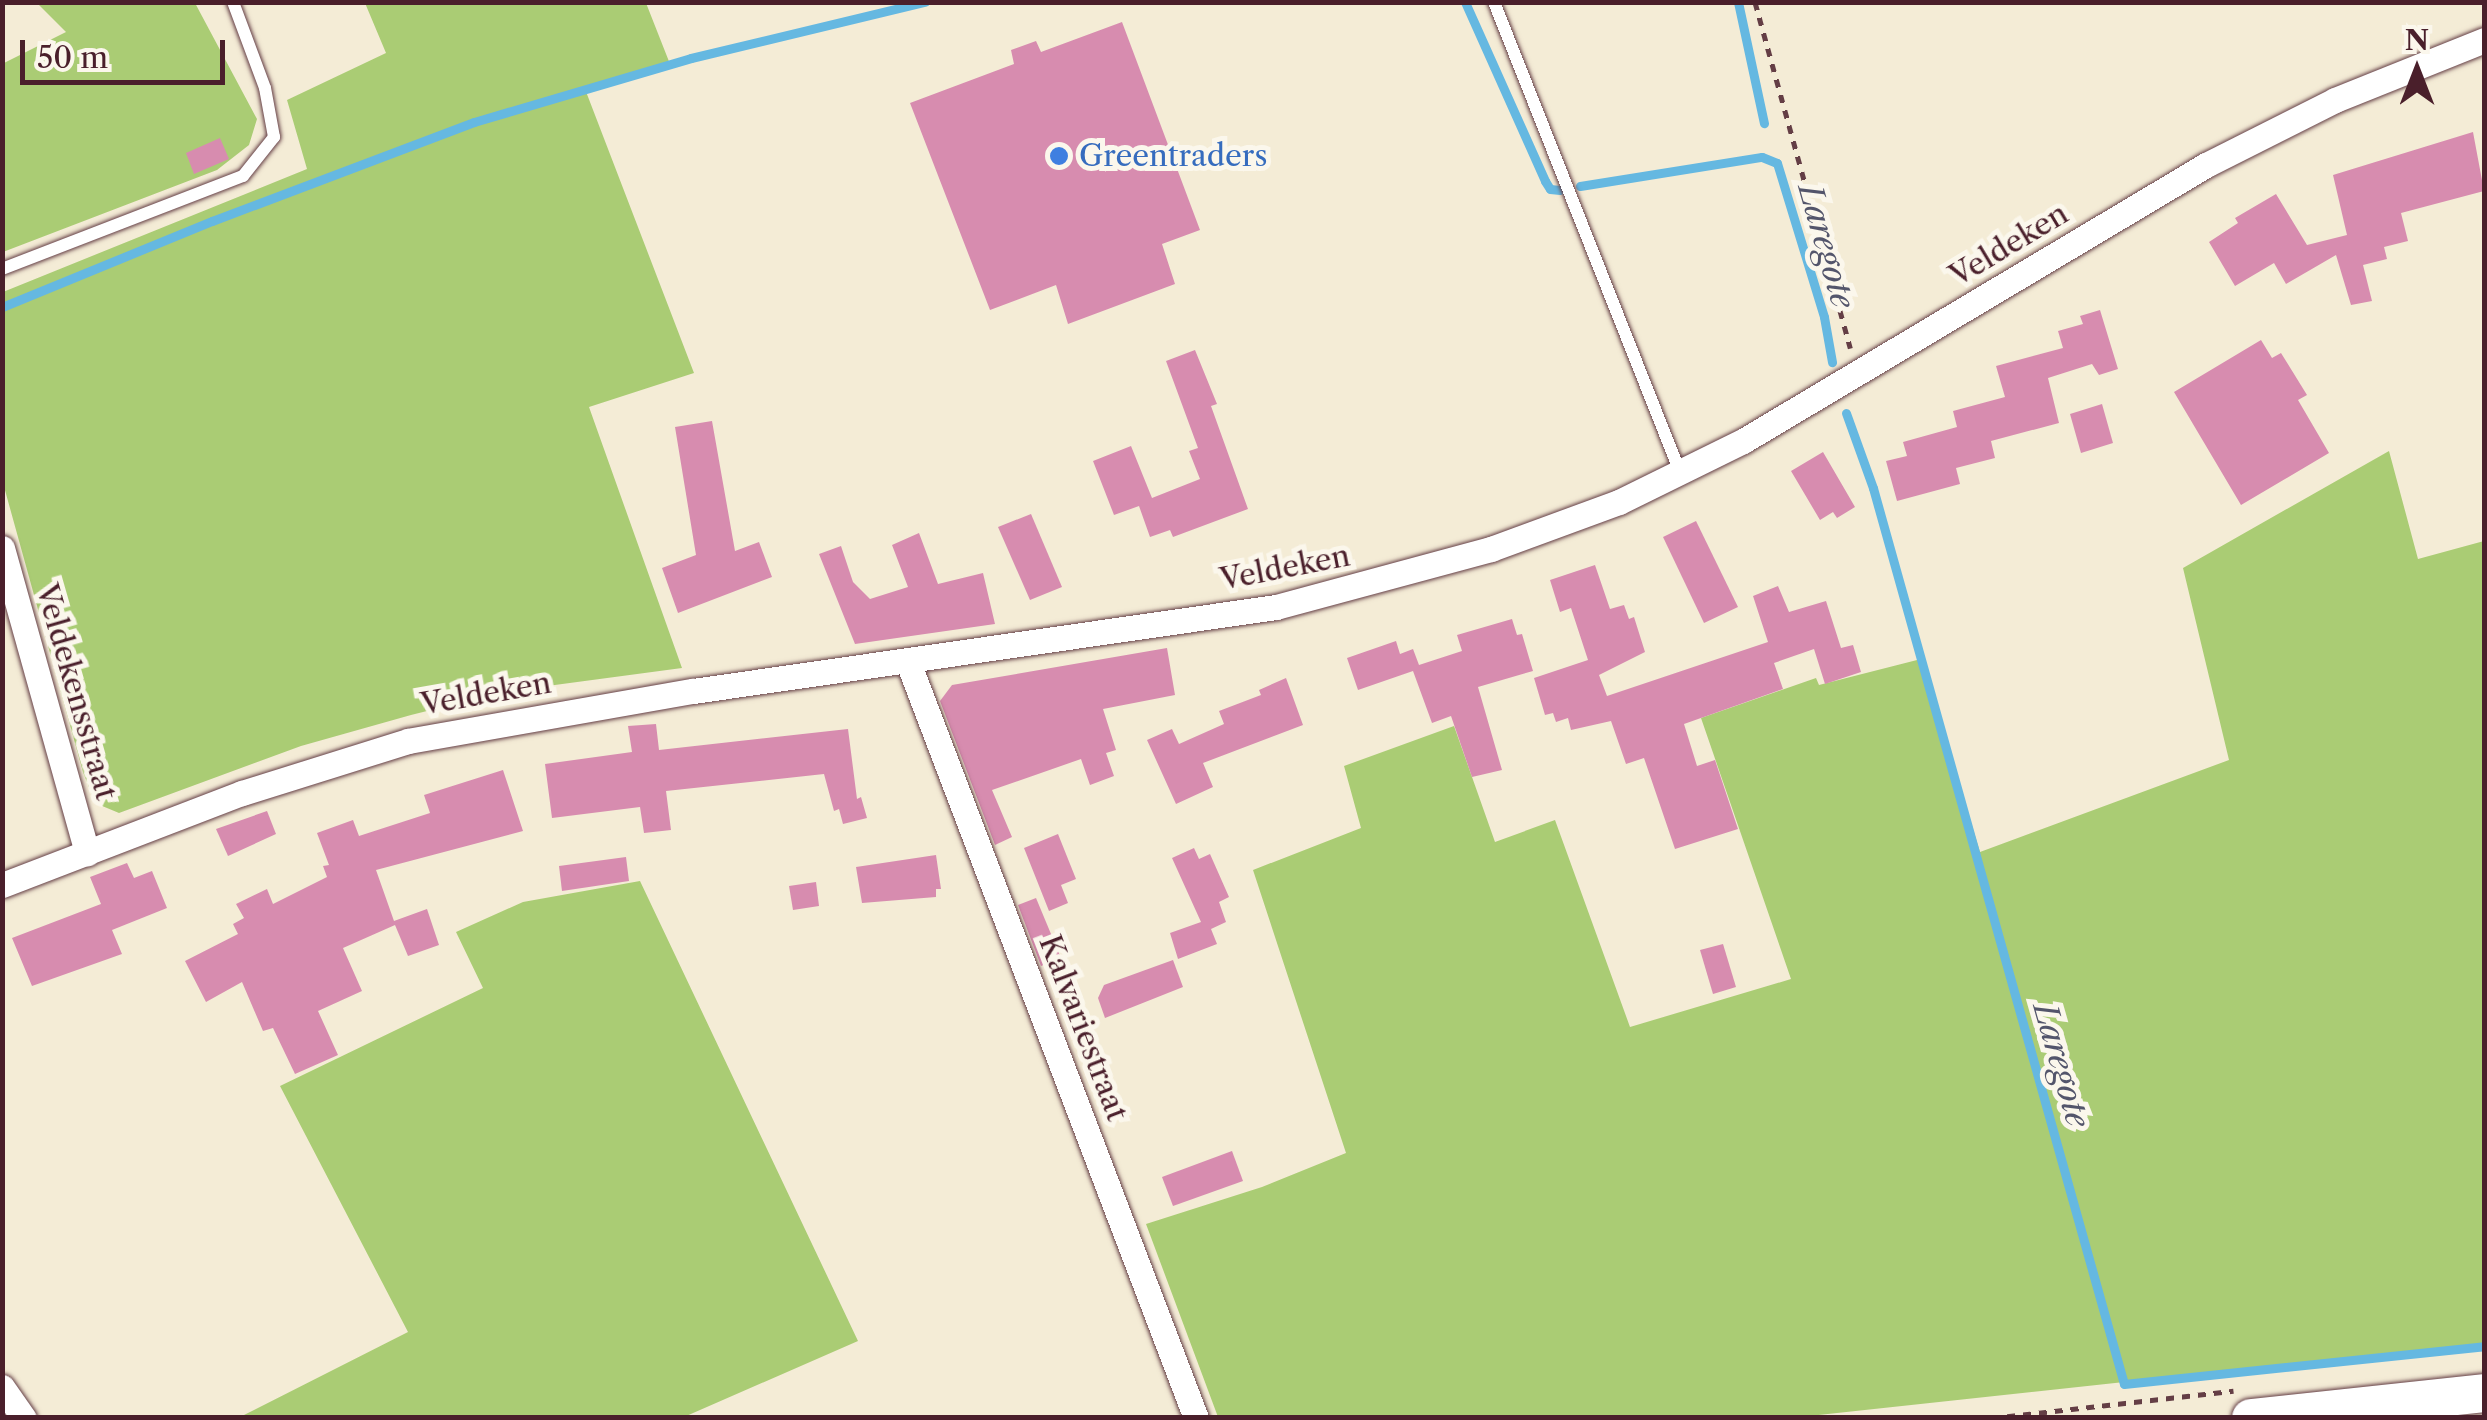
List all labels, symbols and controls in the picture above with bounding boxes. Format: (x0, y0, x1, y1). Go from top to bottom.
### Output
scale bar (25, 20, 230, 82)
north arrow (2367, 20, 2467, 120)
text: N (2405, 23, 2429, 57)
text: 50 m (37, 39, 108, 76)
place label: Greentraders (1079, 138, 1267, 174)
marker: Greentraders (1048, 145, 1070, 167)
water label: Laregote (1790, 179, 1862, 313)
street label: Veldeken (1943, 196, 2075, 294)
street label: Veldeken (1217, 538, 1353, 598)
street label: Veldekensstraat (28, 580, 124, 804)
street label: Veldeken (418, 665, 554, 723)
street label: Kalvariestraat (1031, 930, 1135, 1126)
water label: Laregote (2025, 998, 2097, 1132)

